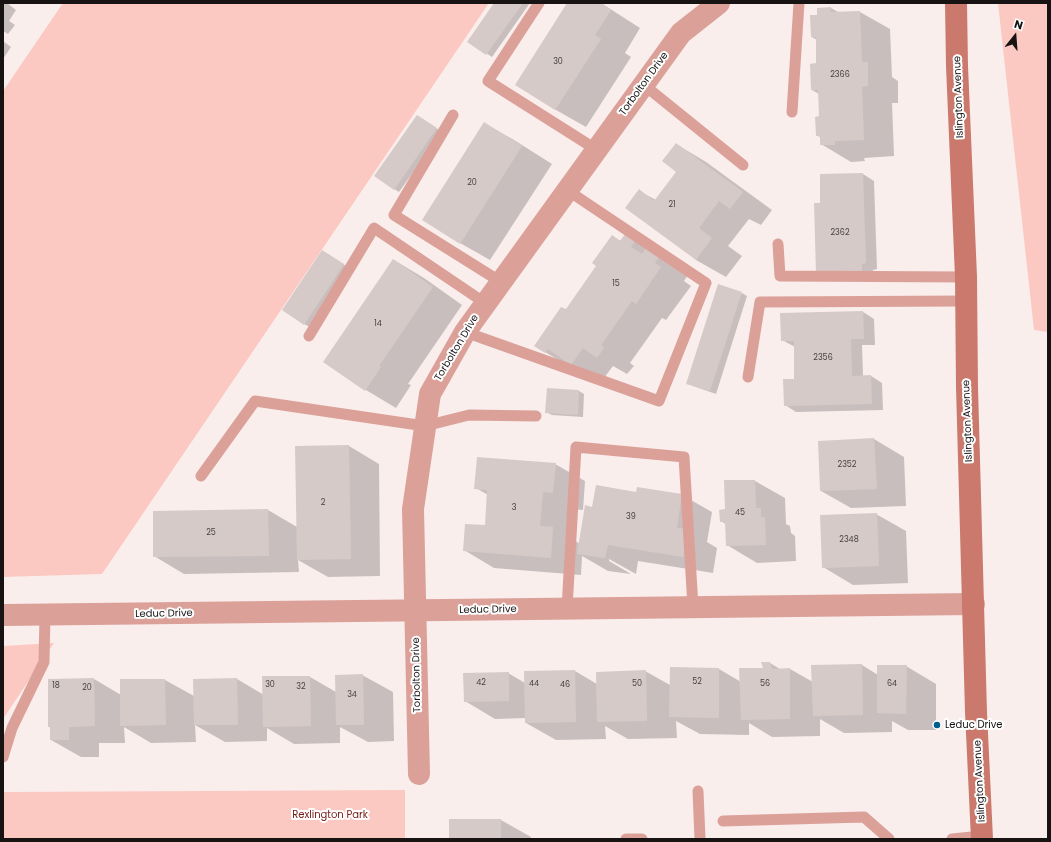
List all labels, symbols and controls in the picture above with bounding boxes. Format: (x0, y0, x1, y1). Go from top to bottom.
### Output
north arrow (995, 16, 1035, 56)
text: N (1012, 16, 1025, 33)
street label: Torbolton Drive (617, 50, 671, 118)
street label: Islington Avenue (952, 56, 966, 138)
house number: 30 (553, 57, 563, 67)
house number: 2366 (830, 70, 850, 80)
house number: 20 (467, 178, 477, 188)
house number: 21 (668, 200, 676, 210)
house number: 2362 (831, 228, 849, 238)
house number: 15 (612, 279, 620, 289)
street label: Torbolton Drive (432, 313, 482, 383)
house number: 14 (374, 319, 382, 329)
house number: 2356 (813, 353, 833, 363)
street label: Islington Avenue (961, 380, 975, 462)
house number: 2352 (838, 460, 856, 470)
house number: 2 (321, 498, 325, 508)
house number: 3 (512, 503, 516, 513)
house number: 45 (735, 508, 745, 518)
house number: 39 (626, 512, 636, 522)
house number: 25 (206, 528, 216, 538)
house number: 2348 (839, 535, 859, 545)
street label: Leduc Drive (459, 603, 517, 617)
street label: Leduc Drive (135, 607, 193, 621)
street label: Torbolton Drive (410, 637, 424, 713)
house number: 52 (692, 677, 702, 687)
house number: 42 (476, 678, 486, 688)
house number: 44 (529, 679, 539, 689)
house number: 50 (632, 679, 642, 689)
house number: 56 (760, 679, 770, 689)
house number: 64 (887, 679, 897, 689)
house number: 30 (265, 680, 275, 690)
house number: 46 (560, 680, 570, 690)
house number: 18 (52, 681, 60, 691)
house number: 32 (296, 682, 306, 692)
house number: 20 (82, 683, 92, 693)
house number: 34 (347, 690, 357, 700)
place label: Leduc Drive (945, 719, 1002, 731)
marker: Leduc Drive (932, 720, 942, 730)
street label: Islington Avenue (972, 740, 988, 822)
park label: Rexlington Park (292, 809, 368, 821)

